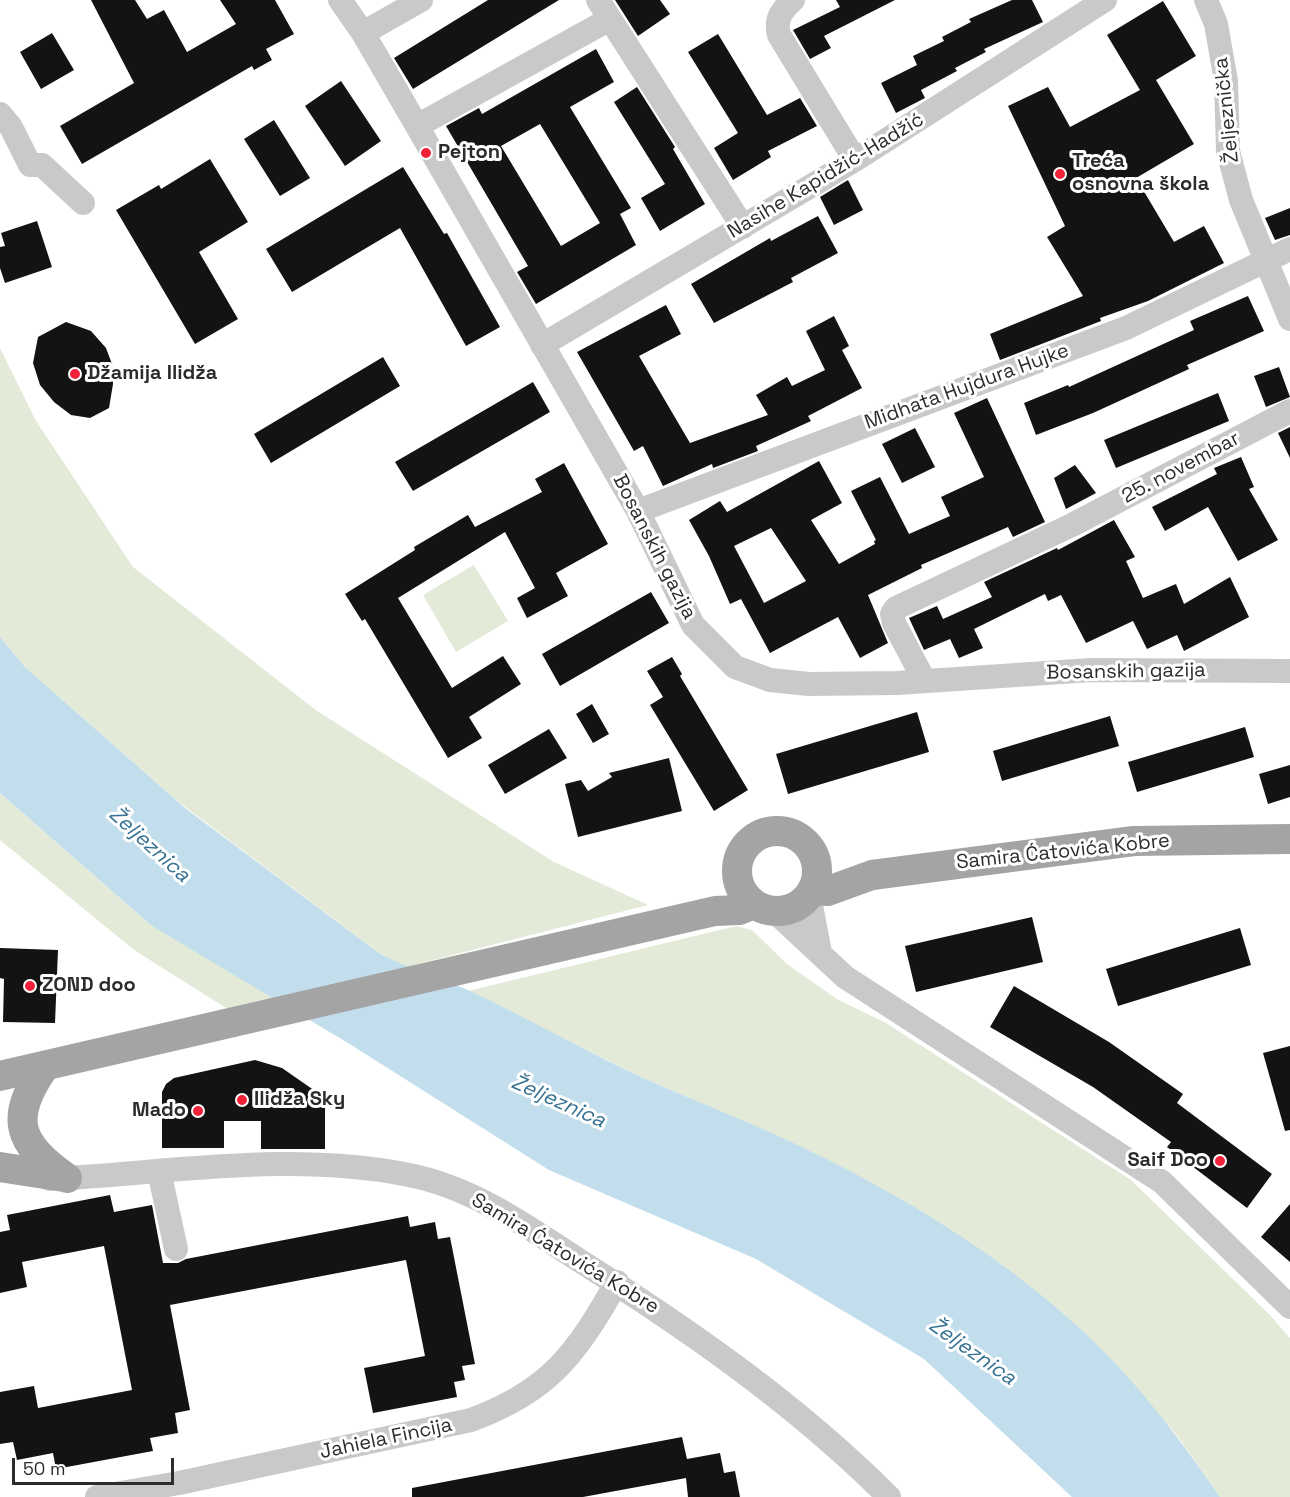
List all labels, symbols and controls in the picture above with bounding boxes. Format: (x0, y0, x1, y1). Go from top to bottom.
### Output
street label: Željeznička (1210, 56, 1244, 164)
street label: Nasihe Kapidžić-Hadžić (724, 108, 928, 244)
place label: Pejton (438, 141, 500, 165)
marker: Pejton (419, 146, 433, 160)
place label: Treća osnovna škola (1072, 150, 1209, 197)
marker: Treća osnovna škola (1053, 167, 1067, 181)
street label: Midhata Hujdura Hujke (862, 339, 1072, 435)
place label: Džamija Ilidža (87, 362, 217, 386)
marker: Džamija Ilidža (68, 367, 82, 381)
street label: 25. novembar (1118, 427, 1244, 509)
street label: Bosanskih gazija (607, 470, 701, 624)
street label: Bosanskih gazija (1046, 659, 1206, 685)
water label: Željeznica (103, 802, 195, 888)
street label: Samira Ćatovića Kobre (955, 829, 1171, 875)
place label: ZOND doo (42, 974, 136, 998)
marker: ZOND doo (23, 979, 37, 993)
water label: Željeznica (507, 1070, 609, 1134)
place label: Ilidža Sky (254, 1088, 345, 1112)
marker: Ilidža Sky (235, 1093, 249, 1107)
place label: Mado (132, 1099, 186, 1123)
marker: Mado (191, 1104, 205, 1118)
place label: Saif Doo (1127, 1149, 1208, 1173)
marker: Saif Doo (1213, 1154, 1227, 1168)
street label: Samira Ćatovića Kobre (467, 1188, 663, 1320)
water label: Željeznica (924, 1313, 1020, 1391)
street label: Jahiela Fincija (318, 1413, 454, 1465)
scale bar (15, 1446, 177, 1484)
text: 50 m (23, 1457, 65, 1480)

